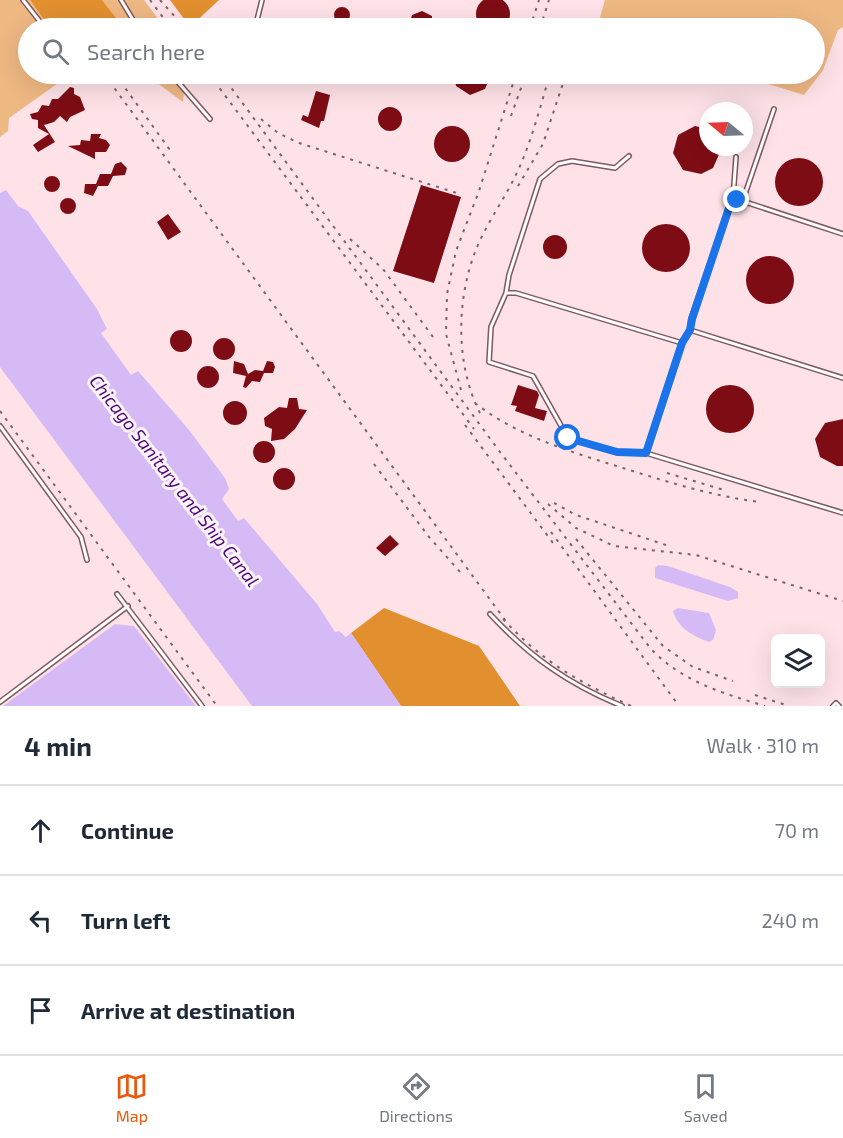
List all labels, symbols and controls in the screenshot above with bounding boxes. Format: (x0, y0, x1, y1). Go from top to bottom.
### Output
search box (18, 18, 825, 84)
icon: search (39, 35, 72, 68)
text: Search here (87, 38, 205, 64)
north arrow (699, 102, 753, 156)
route end (723, 186, 749, 212)
water label: Chicago Sanitary and Ship Canal (85, 370, 264, 591)
route start (554, 424, 580, 450)
map controls (771, 634, 825, 688)
button: layers (771, 634, 825, 688)
text: 4 min (24, 730, 92, 761)
text: Walk · 310 m (707, 733, 819, 757)
icon: ahead (24, 814, 57, 847)
text: Continue (81, 817, 174, 843)
text: 70 m (775, 818, 819, 842)
icon: left (24, 904, 57, 937)
text: Turn left (81, 907, 170, 933)
text: 240 m (761, 908, 819, 932)
icon: arrive (24, 994, 57, 1027)
text: Arrive at destination (81, 997, 295, 1023)
tab: Map (115, 1070, 148, 1125)
tab: Directions (379, 1070, 453, 1125)
tab: Saved (684, 1070, 728, 1125)

